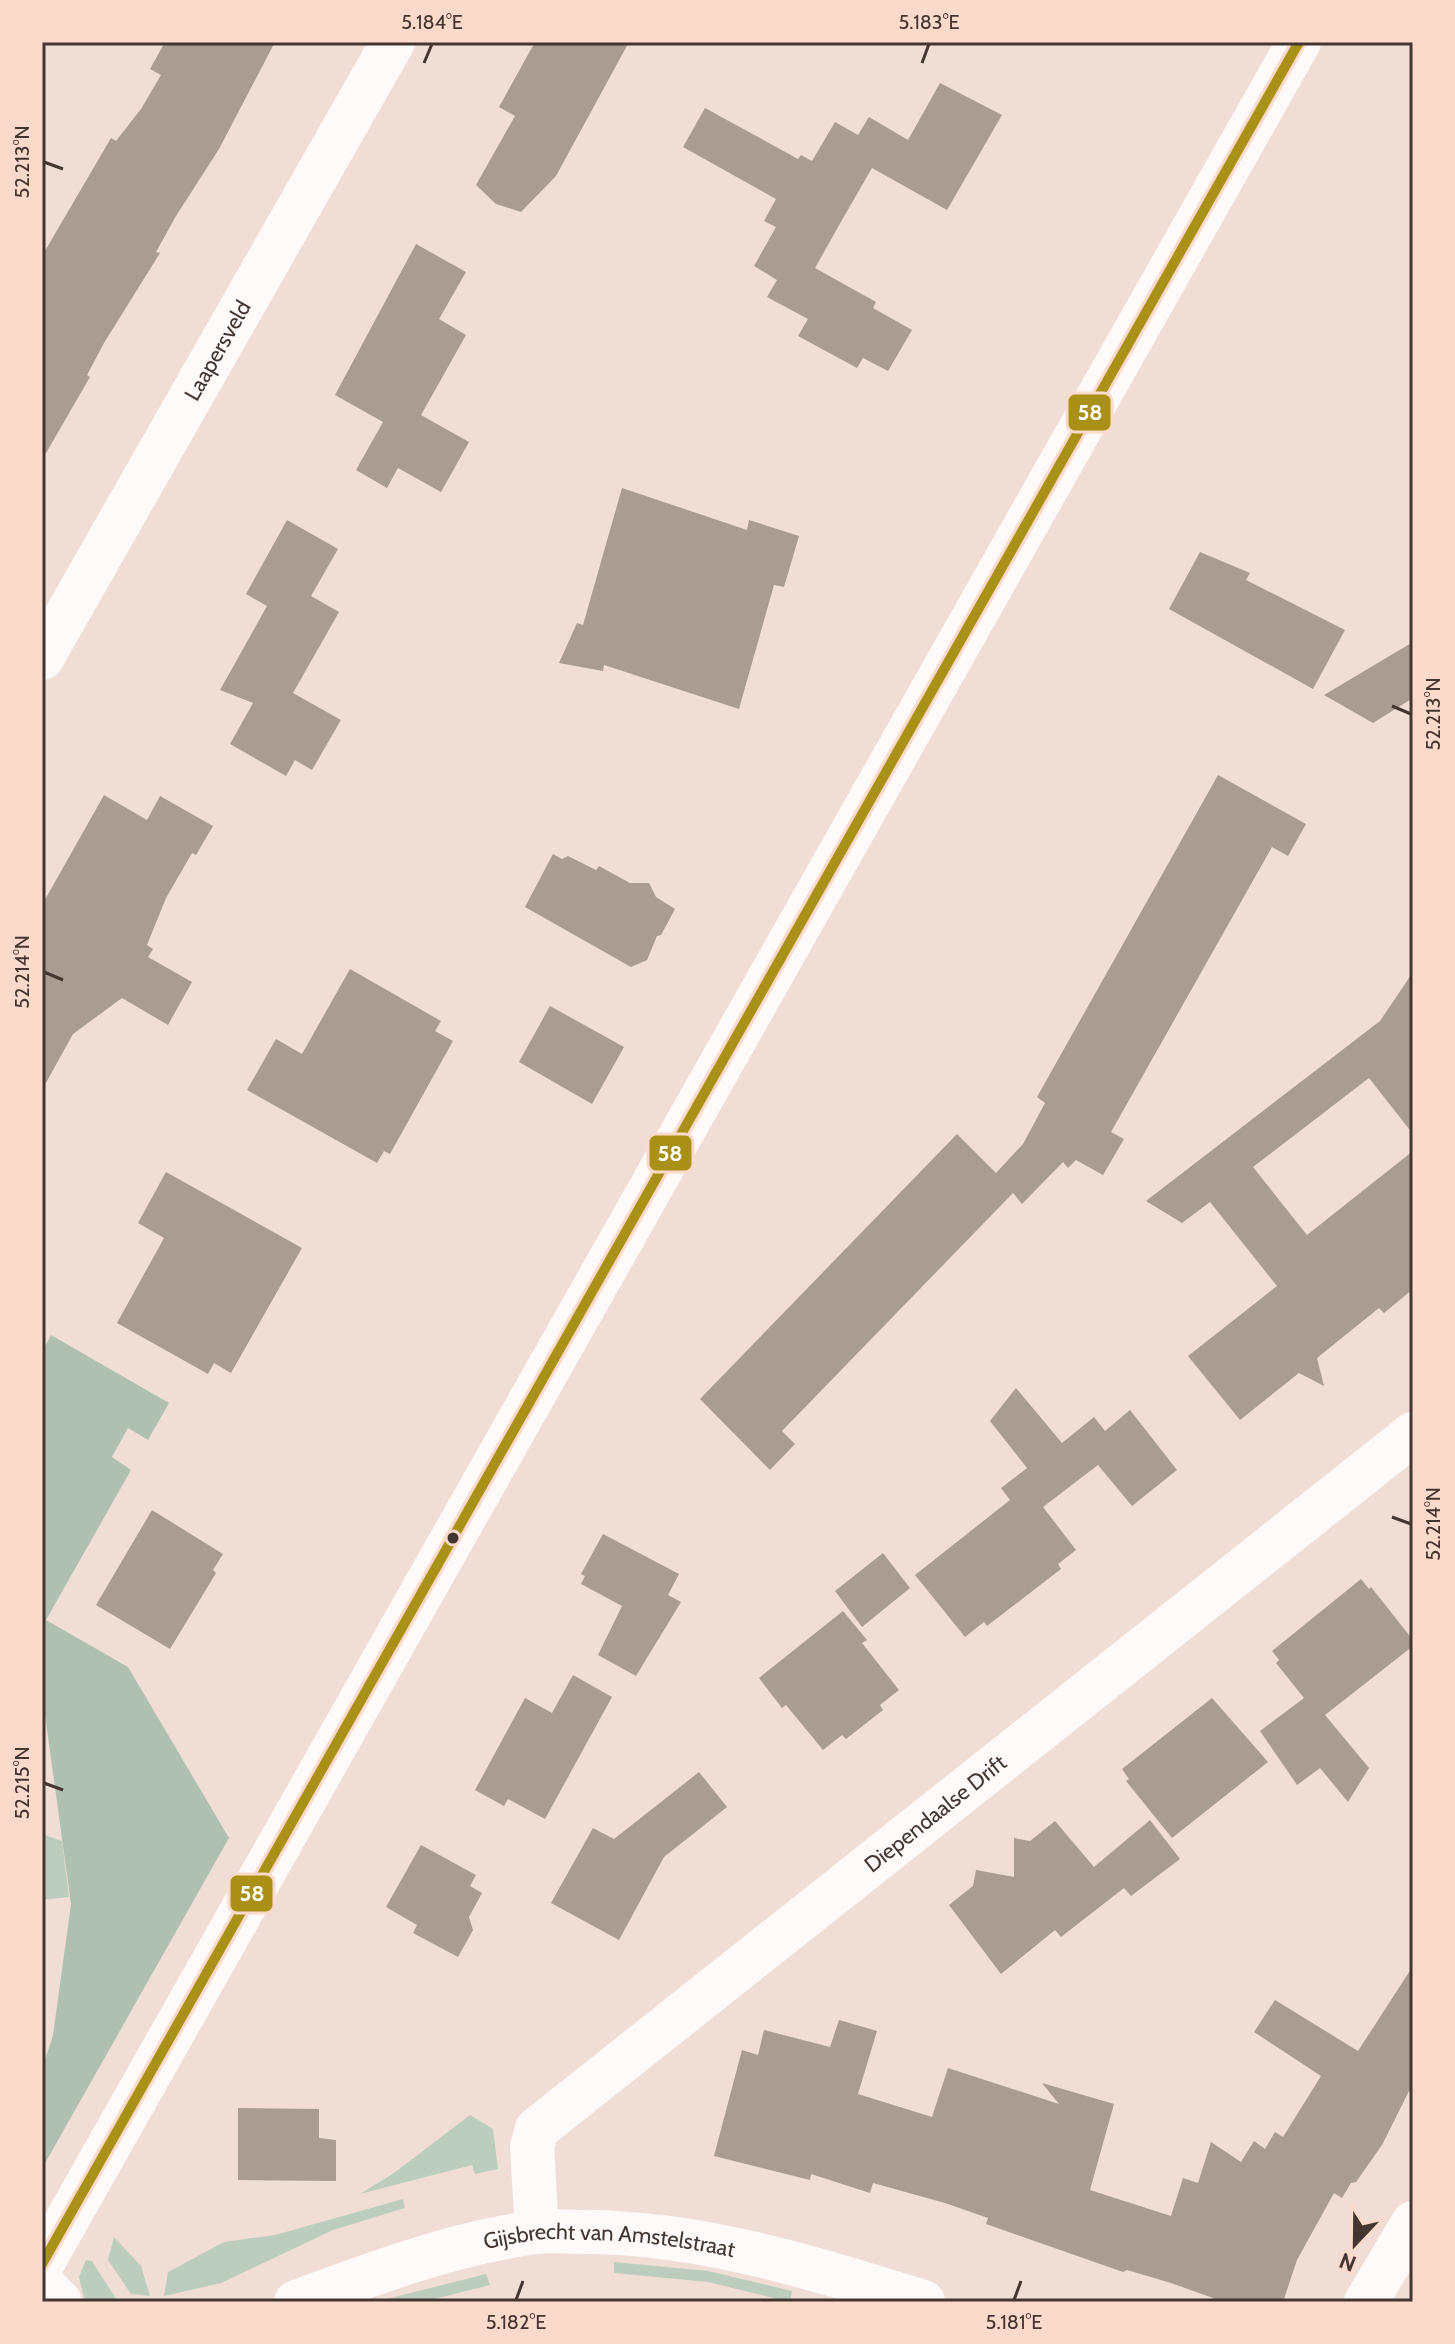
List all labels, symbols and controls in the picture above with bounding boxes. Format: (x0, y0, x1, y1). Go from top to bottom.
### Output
text: 5.184°E (401, 10, 463, 34)
text: 5.183°E (898, 10, 960, 34)
text: 52.213°N (10, 125, 34, 199)
street label: Laapersveld (178, 296, 257, 406)
line badge: 58 (1067, 393, 1112, 432)
text: 58 (1077, 399, 1103, 426)
text: 52.213°N (1421, 677, 1445, 751)
text: 52.214°N (10, 935, 34, 1009)
line badge: 58 (648, 1134, 693, 1172)
text: 58 (657, 1140, 683, 1167)
text: 52.214°N (1421, 1487, 1445, 1561)
unlabelled marker (445, 1530, 461, 1546)
text: 52.215°N (10, 1746, 34, 1820)
street label: Diependaalse Drift (859, 1749, 1012, 1878)
line badge: 58 (229, 1874, 274, 1913)
text: 58 (239, 1880, 265, 1907)
north arrow (1315, 2204, 1395, 2284)
street label: Gijsbrecht van Amstelstraat (481, 2218, 738, 2263)
text: N (1335, 2247, 1360, 2278)
text: 5.182°E (486, 2310, 546, 2334)
text: 5.181°E (986, 2310, 1042, 2334)

